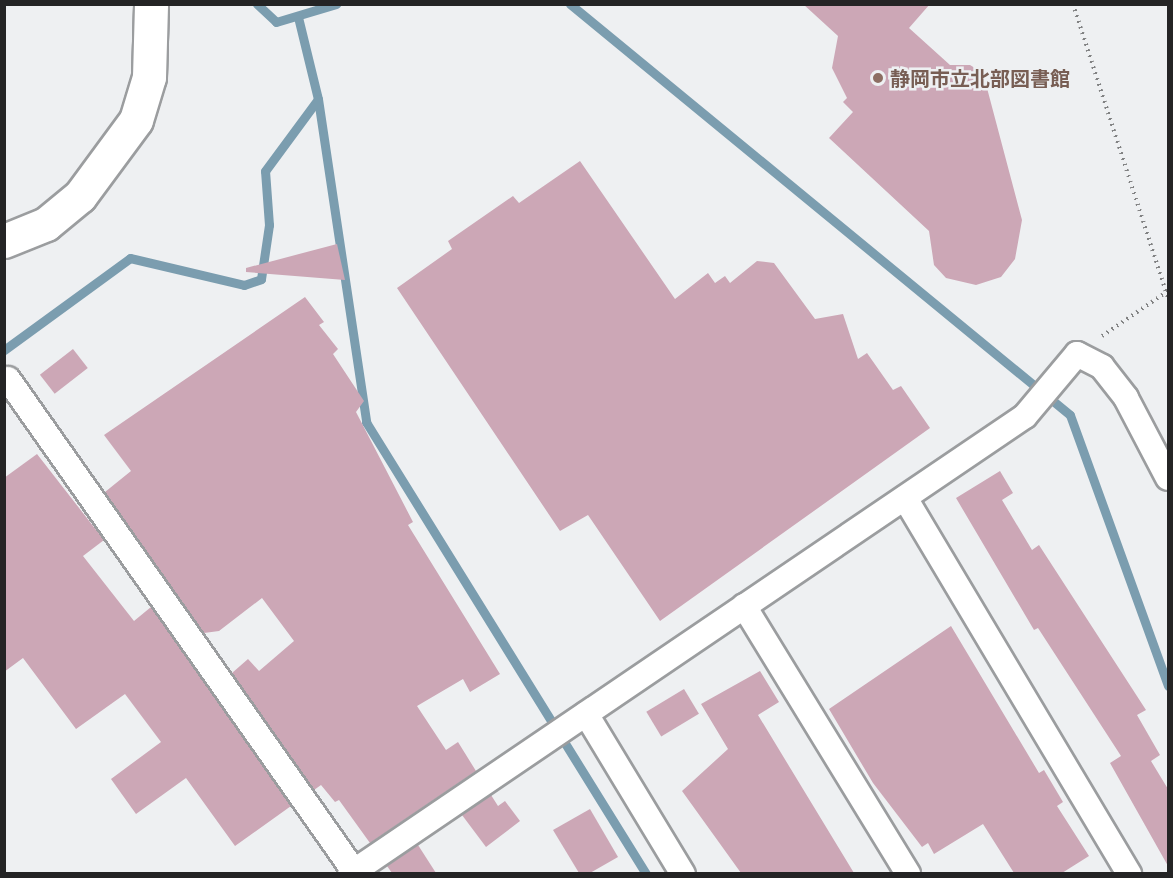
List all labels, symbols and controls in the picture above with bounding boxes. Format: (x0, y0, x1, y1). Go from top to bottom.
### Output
place label: 静岡市立北部図書館 (890, 66, 1070, 90)
marker: 静岡市立北部図書館 (871, 71, 885, 85)

